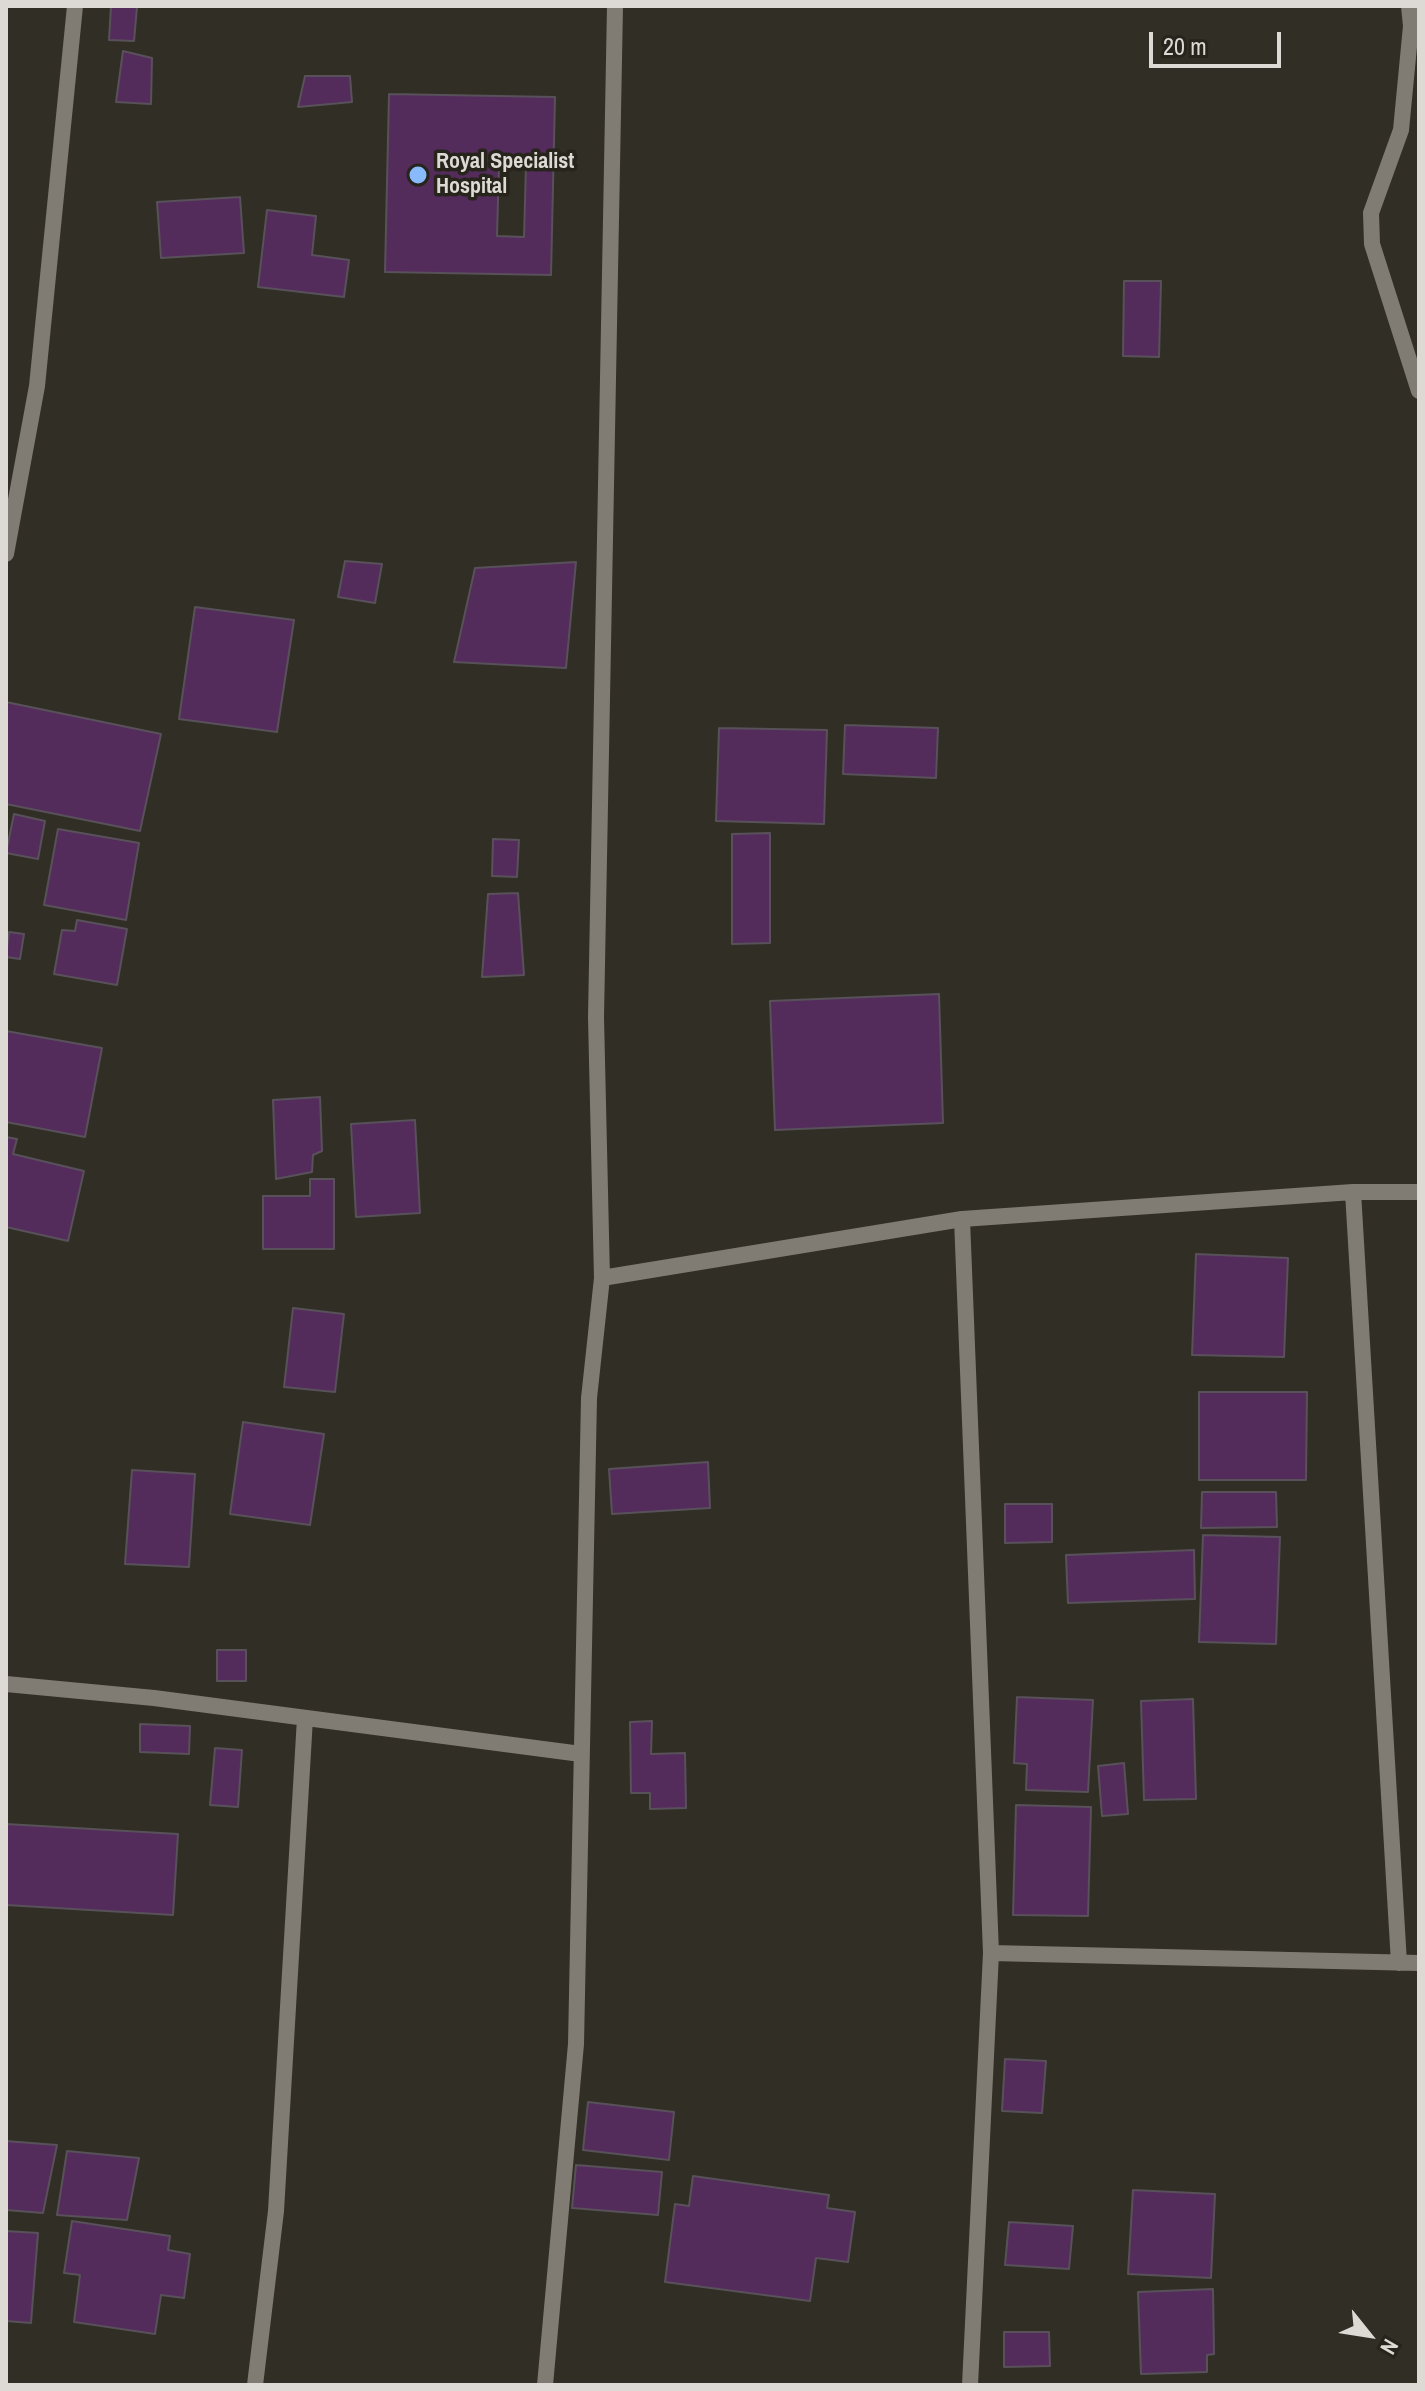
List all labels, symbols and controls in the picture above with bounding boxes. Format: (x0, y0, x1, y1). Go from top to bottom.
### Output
scale bar (1153, 16, 1285, 66)
text: 20 m (1163, 30, 1207, 62)
place label: Royal Specialist Hospital (436, 149, 574, 200)
marker: Royal Specialist Hospital (407, 164, 429, 186)
north arrow (1329, 2295, 1409, 2375)
text: N (1374, 2334, 1406, 2360)

